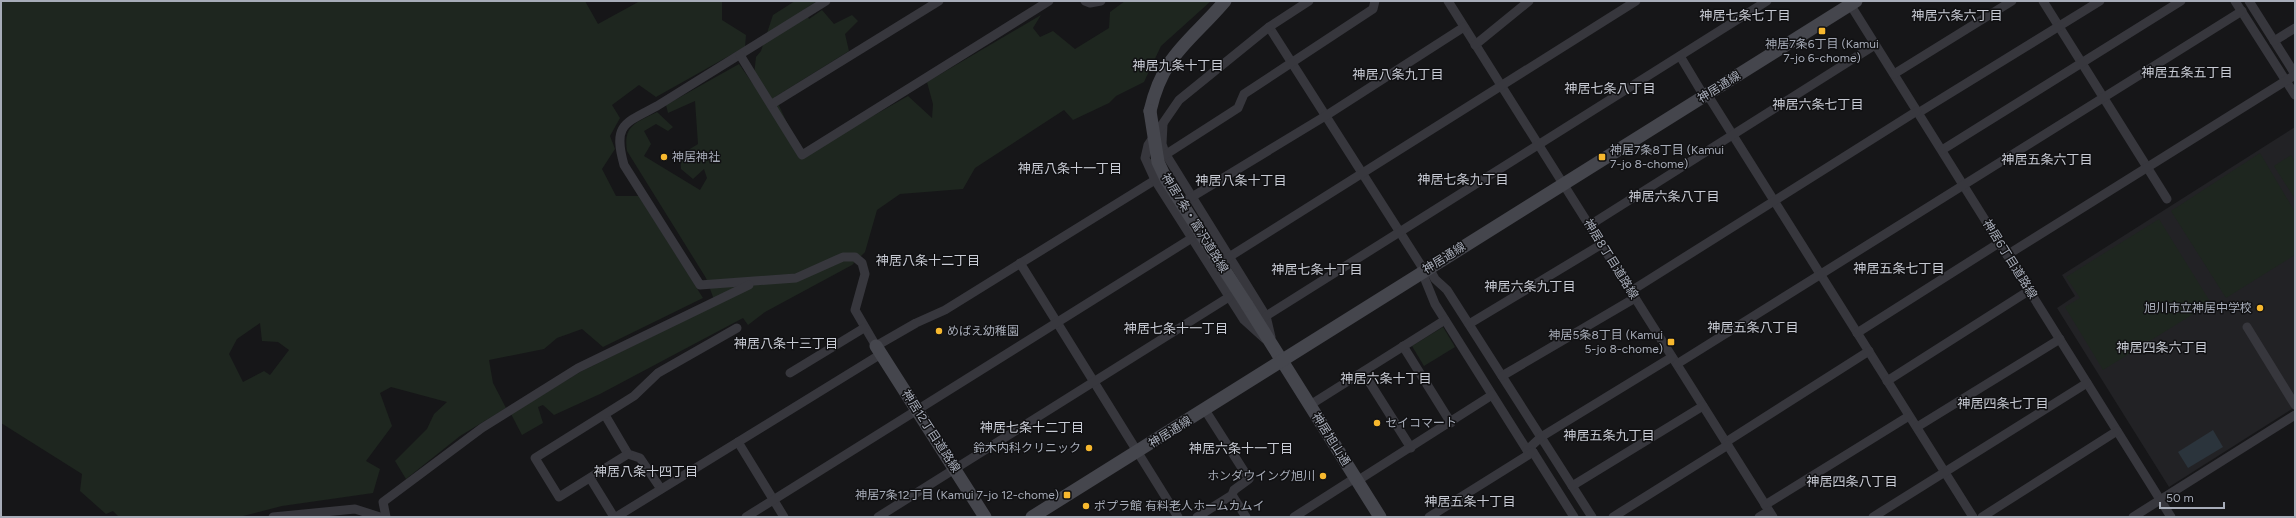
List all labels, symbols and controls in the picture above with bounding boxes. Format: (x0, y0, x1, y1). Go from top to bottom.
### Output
district label: 神居七条七丁目 (1699, 8, 1791, 23)
district label: 神居六条六丁目 (1911, 8, 2003, 23)
marker: 神居7条6丁目 (Kamui 7-jo 6-chome) (1817, 26, 1827, 36)
place label: 神居7条6丁目 (Kamui 7-jo 6-chome) (1765, 37, 1879, 65)
district label: 神居九条十丁目 (1132, 58, 1224, 73)
district label: 神居五条五丁目 (2141, 65, 2233, 80)
district label: 神居八条九丁目 (1352, 67, 1444, 82)
street label: 神居通線 (1695, 68, 1743, 106)
district label: 神居七条八丁目 (1564, 81, 1656, 96)
district label: 神居六条七丁目 (1772, 97, 1864, 112)
place label: 神居7条8丁目 (Kamui 7-jo 8-chome) (1610, 143, 1724, 171)
place label: 神居神社 (672, 150, 720, 164)
marker: 神居神社 (659, 152, 669, 162)
marker: 神居7条8丁目 (Kamui 7-jo 8-chome) (1597, 152, 1607, 162)
district label: 神居五条六丁目 (2001, 152, 2093, 167)
district label: 神居八条十一丁目 (1018, 161, 1122, 176)
street label: 神居7条・富沢道路線 (1159, 171, 1231, 275)
district label: 神居七条九丁目 (1417, 172, 1509, 187)
district label: 神居八条十丁目 (1195, 173, 1287, 188)
district label: 神居六条八丁目 (1628, 189, 1720, 204)
street label: 神居8丁目道路線 (1581, 217, 1641, 301)
street label: 神居6丁目道路線 (1980, 217, 2040, 301)
street label: 神居通線 (1420, 239, 1468, 277)
district label: 神居八条十二丁目 (876, 253, 980, 268)
district label: 神居五条七丁目 (1853, 261, 1945, 276)
district label: 神居七条十丁目 (1271, 262, 1363, 277)
district label: 神居六条九丁目 (1484, 279, 1576, 294)
place label: 旭川市立神居中学校 (2144, 301, 2252, 315)
marker: 旭川市立神居中学校 (2255, 303, 2265, 313)
district label: 神居五条八丁目 (1707, 320, 1799, 335)
district label: 神居七条十一丁目 (1124, 321, 1228, 336)
place label: めばえ幼稚園 (947, 324, 1019, 338)
marker: めばえ幼稚園 (934, 326, 944, 336)
place label: 神居5条8丁目 (Kamui 5-jo 8-chome) (1549, 328, 1663, 356)
district label: 神居八条十三丁目 (734, 336, 838, 351)
marker: 神居5条8丁目 (Kamui 5-jo 8-chome) (1666, 337, 1676, 347)
district label: 神居四条六丁目 (2116, 340, 2208, 355)
district label: 神居六条十丁目 (1340, 371, 1432, 386)
street label: 神居12丁目道路線 (899, 387, 963, 475)
district label: 神居四条七丁目 (1957, 396, 2049, 411)
street label: 神居旭山通 (1309, 410, 1353, 468)
street label: 神居通線 (1146, 413, 1194, 451)
place label: セイコマート (1385, 416, 1457, 430)
marker: セイコマート (1372, 418, 1382, 428)
district label: 神居七条十二丁目 (980, 420, 1084, 435)
district label: 神居五条九丁目 (1563, 428, 1655, 443)
place label: 鈴木内科クリニック (973, 441, 1081, 455)
district label: 神居六条十一丁目 (1189, 441, 1293, 456)
marker: 鈴木内科クリニック (1084, 443, 1094, 453)
district label: 神居八条十四丁目 (594, 464, 698, 479)
place label: ホンダウイング旭川 (1207, 469, 1315, 483)
marker: ホンダウイング旭川 (1318, 471, 1328, 481)
district label: 神居四条八丁目 (1806, 474, 1898, 489)
scale bar (2160, 484, 2224, 510)
place label: 神居7条12丁目 (Kamui 7-jo 12-chome) (855, 488, 1059, 502)
marker: 神居7条12丁目 (Kamui 7-jo 12-chome) (1062, 490, 1072, 500)
text: 50 m (2166, 491, 2194, 505)
district label: 神居五条十丁目 (1424, 494, 1516, 509)
place label: ポプラ館 有料老人ホームカムイ (1094, 499, 1265, 513)
marker: ポプラ館 有料老人ホームカムイ (1081, 501, 1091, 511)

